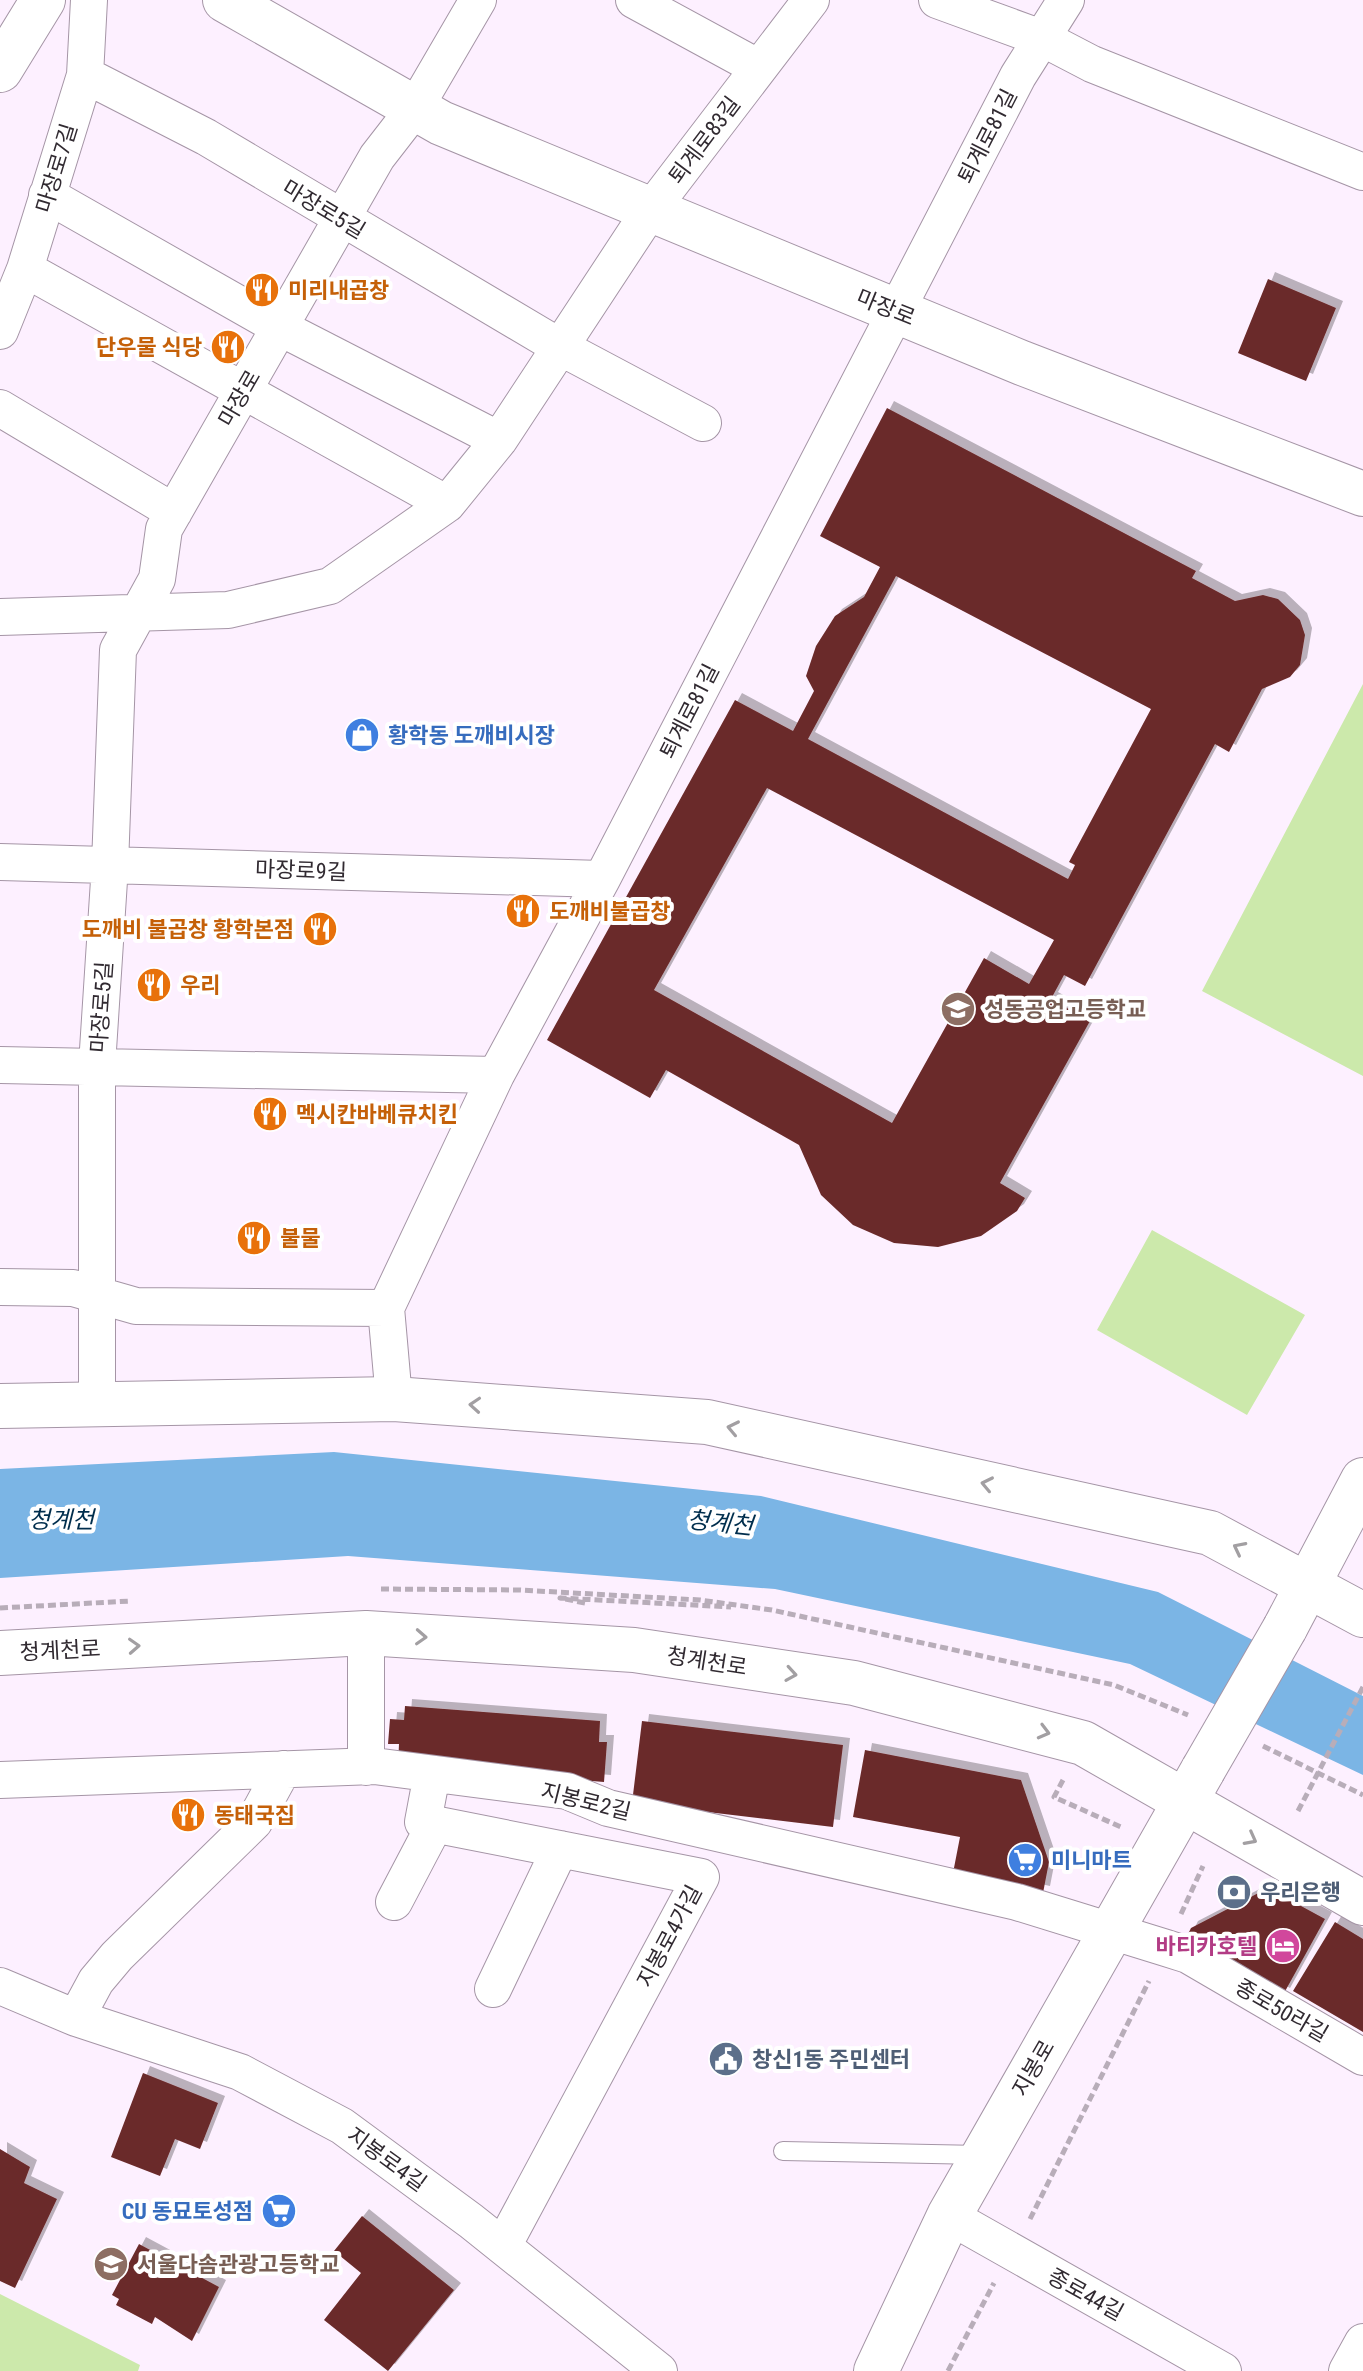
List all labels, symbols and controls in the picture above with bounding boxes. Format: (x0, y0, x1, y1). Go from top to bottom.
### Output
street label: 퇴계로81길 (953, 85, 1022, 188)
street label: 퇴계로83길 (664, 92, 745, 189)
street label: 마장로7길 (31, 121, 82, 216)
street label: 마장로5길 (278, 175, 370, 244)
restaurant icon: 미리내곱창 (243, 271, 281, 309)
place label: 미리내곱창 (288, 278, 389, 303)
street label: 마장로 (853, 284, 919, 330)
restaurant icon: 단우물 식당 (209, 328, 247, 366)
place label: 단우물 식당 (96, 335, 202, 360)
street label: 마장로 (213, 366, 265, 431)
street label: 퇴계로81길 (655, 660, 724, 763)
shop icon: 황학동 도깨비시장 (343, 716, 381, 754)
place label: 황학동 도깨비시장 (388, 723, 555, 748)
street label: 마장로9길 (255, 856, 347, 885)
restaurant icon: 도깨비불곱창 (504, 892, 542, 930)
place label: 도깨비불곱창 (549, 899, 670, 924)
restaurant icon: 도깨비 불곱창 황학본점 (301, 910, 339, 948)
place label: 도깨비 불곱창 황학본점 (81, 917, 294, 942)
street label: 마장로5길 (86, 960, 117, 1054)
restaurant icon: 우리 (135, 966, 173, 1004)
place label: 우리 (180, 973, 220, 998)
school or university icon: 성동공업고등학교 (939, 990, 977, 1028)
place label: 성동공업고등학교 (984, 997, 1146, 1022)
restaurant icon: 멕시칸바베큐치킨 (251, 1095, 289, 1133)
place label: 멕시칸바베큐치킨 (296, 1102, 458, 1127)
restaurant icon: 불물 (235, 1219, 273, 1257)
place label: 불물 (280, 1226, 320, 1251)
one-way arrow (468, 1397, 481, 1414)
one-way arrow (727, 1420, 741, 1437)
one-way arrow (981, 1476, 995, 1493)
water label: 청계천 (28, 1506, 97, 1534)
water label: 청계천 (686, 1506, 757, 1541)
one-way arrow (1232, 1542, 1247, 1557)
one-way arrow (415, 1628, 428, 1645)
street label: 청계천로 (19, 1636, 101, 1665)
one-way arrow (128, 1637, 141, 1654)
street label: 청계천로 (665, 1643, 749, 1680)
one-way arrow (784, 1665, 798, 1682)
one-way arrow (1037, 1723, 1051, 1740)
street label: 지봉로2길 (538, 1778, 633, 1825)
restaurant icon: 동태국집 (169, 1796, 207, 1834)
place label: 동태국집 (214, 1803, 295, 1828)
one-way arrow (1243, 1830, 1258, 1845)
supermarket icon: 미니마트 (1006, 1841, 1044, 1879)
place label: 미니마트 (1051, 1848, 1132, 1873)
bank icon: 우리은행 (1215, 1873, 1253, 1911)
place label: 우리은행 (1260, 1880, 1341, 1905)
street label: 지봉로4가길 (632, 1881, 707, 1992)
hotel icon: 바티카호텔 (1264, 1927, 1302, 1965)
place label: 바티카호텔 (1156, 1934, 1257, 1959)
street label: 종로50라길 (1231, 1974, 1332, 2047)
street label: 지봉로 (1007, 2036, 1059, 2101)
public building icon: 창신1동 주민센터 (707, 2040, 745, 2078)
place label: 창신1동 주민센터 (752, 2047, 910, 2072)
street label: 지봉로4길 (342, 2122, 431, 2197)
supermarket icon: CU 동묘토성점 (260, 2192, 298, 2230)
place label: CU 동묘토성점 (122, 2199, 253, 2224)
school or university icon: 서울다솜관광고등학교 (92, 2245, 130, 2283)
place label: 서울다솜관광고등학교 (137, 2252, 339, 2277)
street label: 종로44길 (1044, 2264, 1128, 2325)

